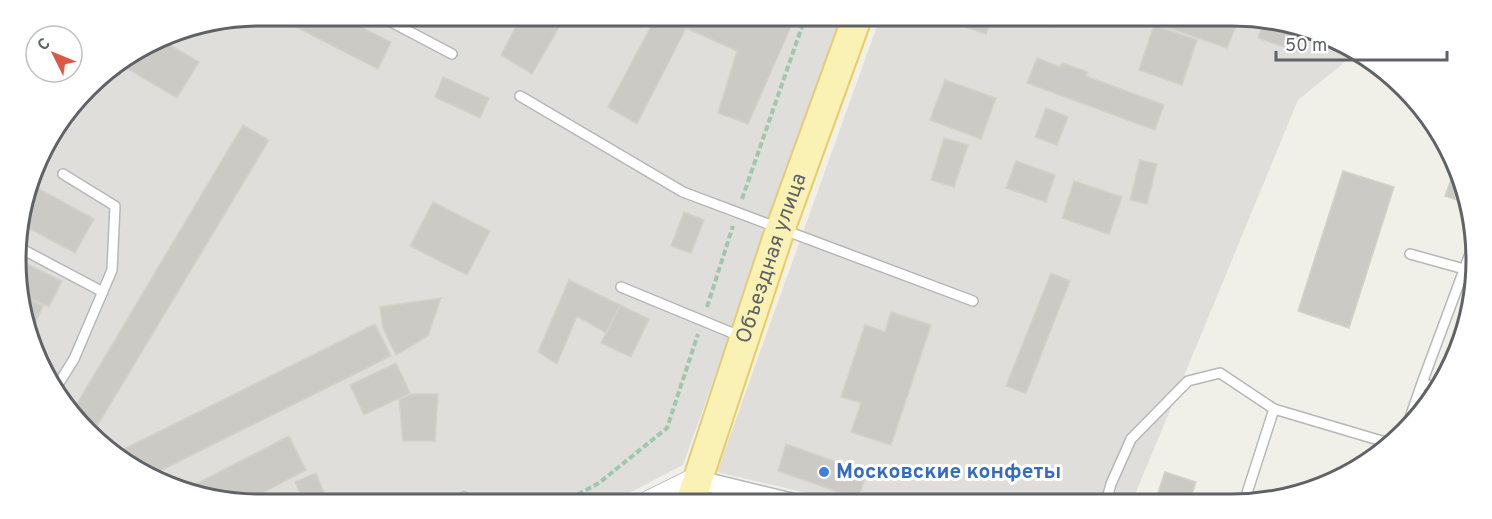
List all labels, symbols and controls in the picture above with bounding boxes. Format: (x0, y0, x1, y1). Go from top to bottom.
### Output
north arrow (24, 24, 84, 84)
scale bar (1276, 24, 1447, 62)
text: С (34, 35, 55, 56)
text: 50 m (1285, 35, 1327, 58)
street label: Объездная улица (730, 169, 813, 347)
place label: Московские конфеты (836, 459, 1061, 486)
marker: Московские конфеты (817, 465, 831, 479)

